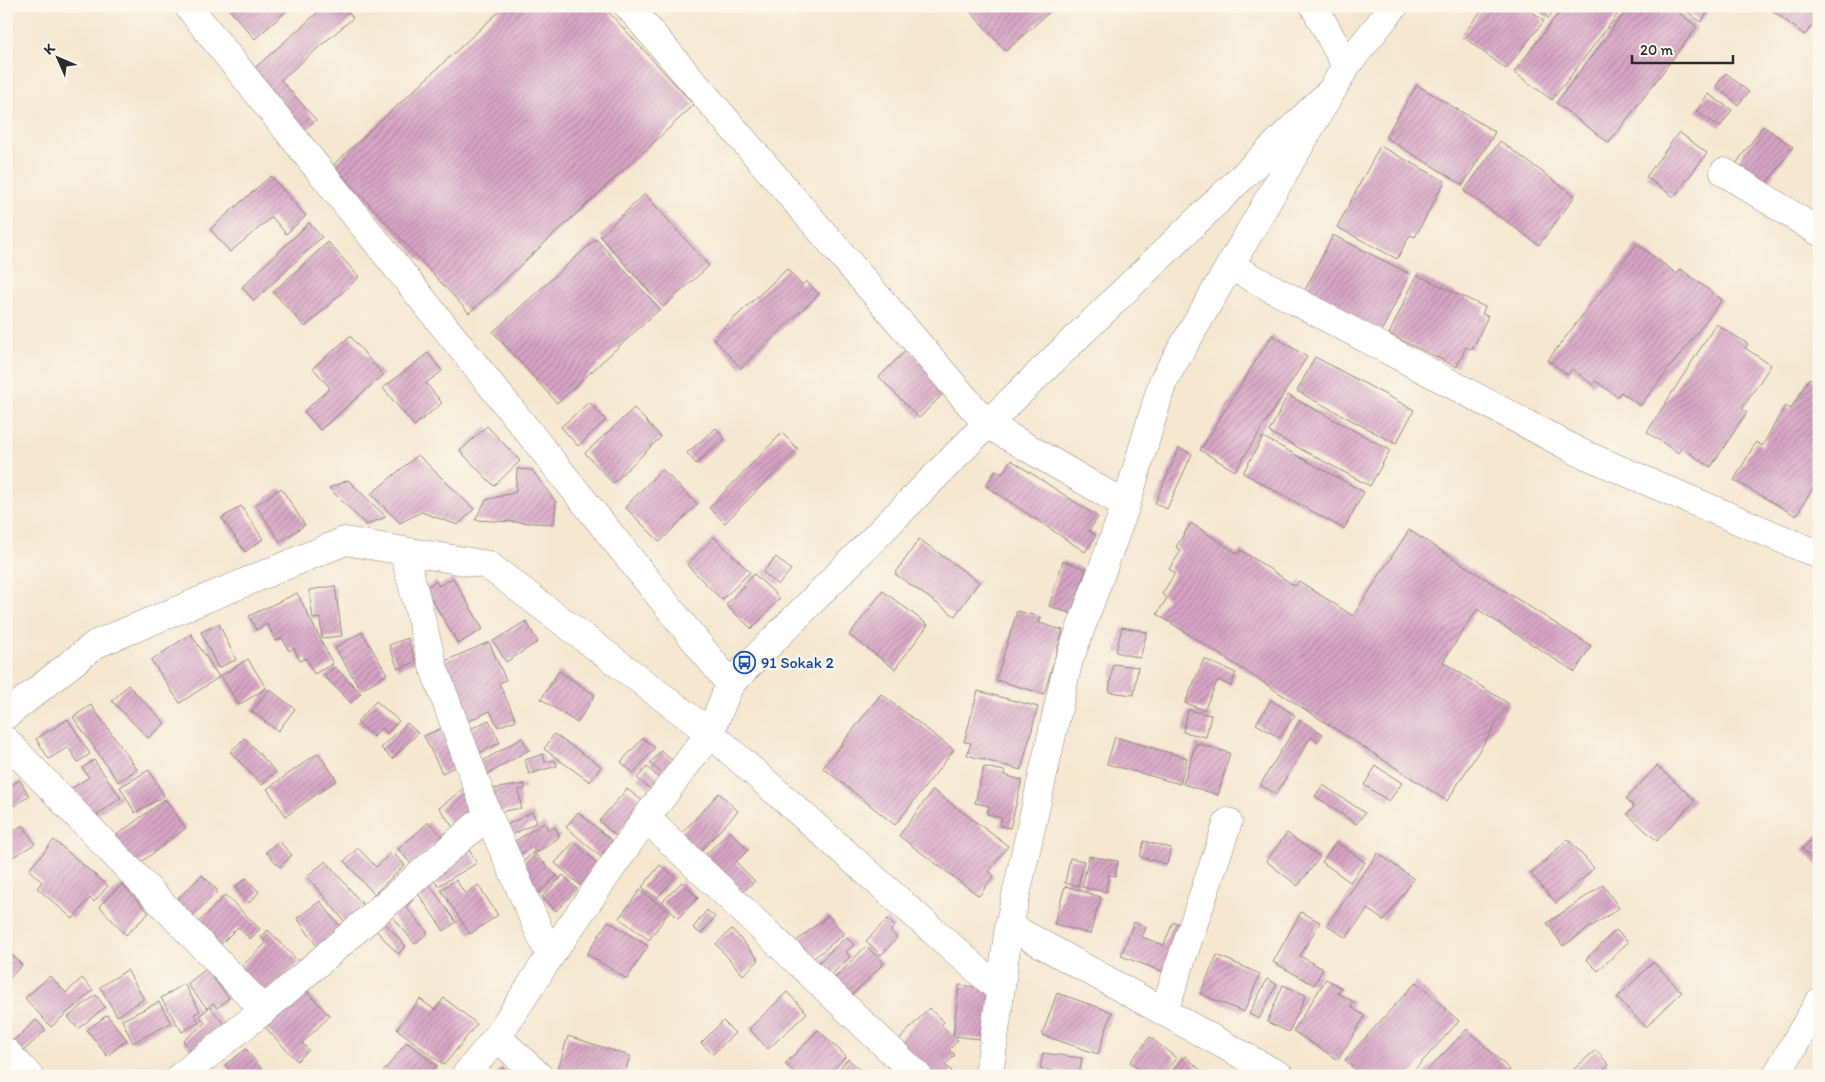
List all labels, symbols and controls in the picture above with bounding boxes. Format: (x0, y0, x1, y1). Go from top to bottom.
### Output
north arrow (32, 32, 82, 82)
scale bar (1632, 32, 1734, 64)
text: K (40, 39, 59, 58)
text: 20 m (1640, 41, 1674, 59)
bus stop icon: 91 Sokak 2 (733, 650, 757, 674)
place label: 91 Sokak 2 (761, 653, 834, 672)

